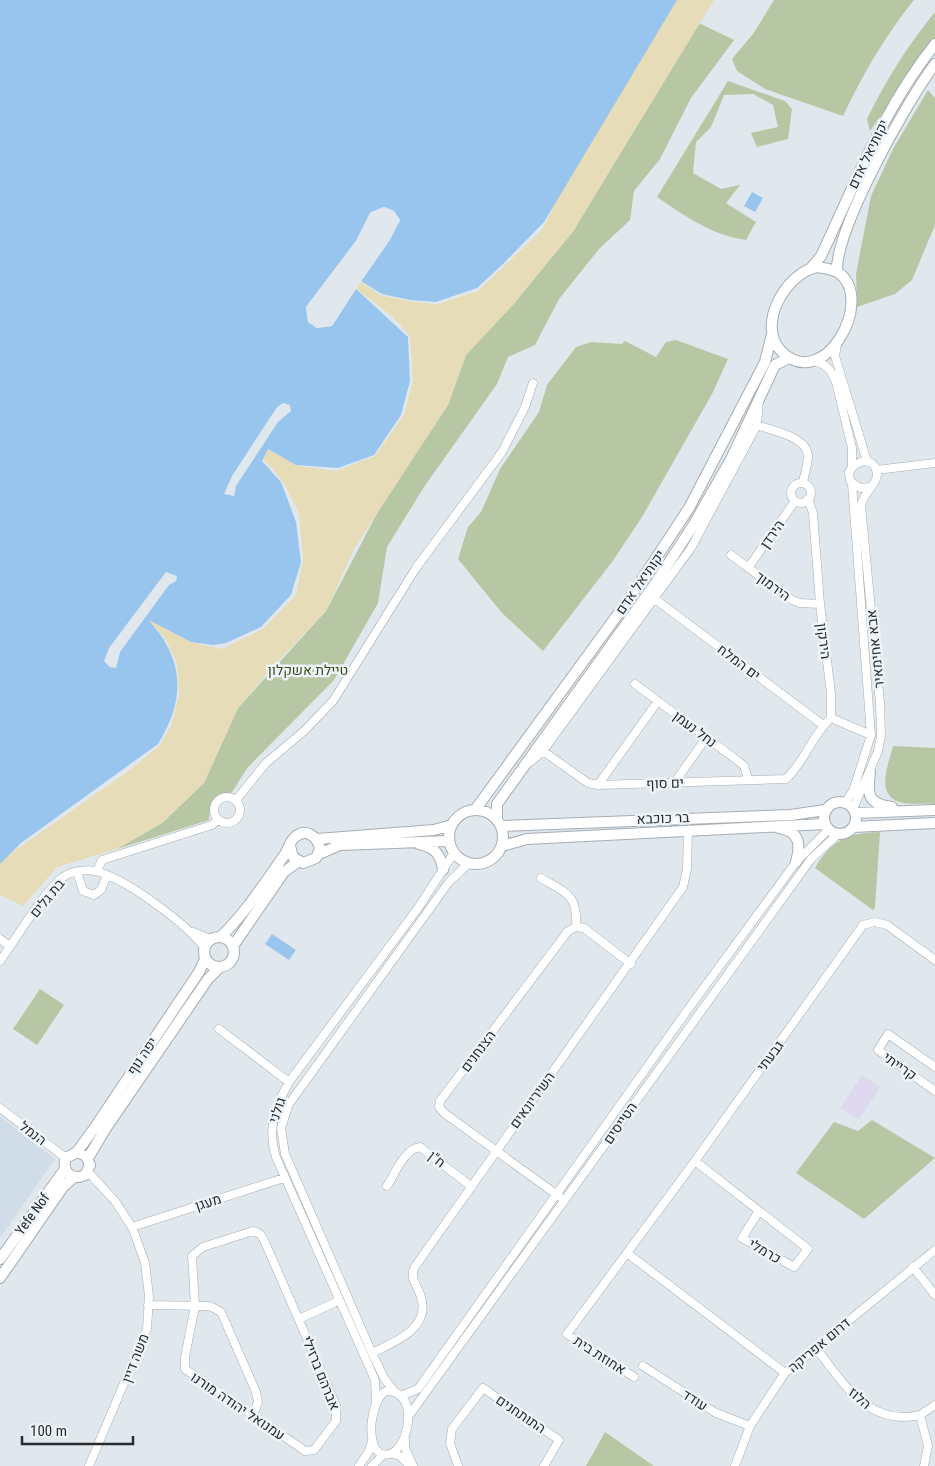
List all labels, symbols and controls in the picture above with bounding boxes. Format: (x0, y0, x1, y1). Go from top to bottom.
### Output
street label: יקותיאל אדם (844, 117, 892, 191)
street label: הירדן (757, 517, 787, 551)
street label: יקותיאל אדם (612, 547, 668, 617)
street label: הירמוך (752, 568, 794, 604)
street label: אבא אחימאיר (863, 609, 887, 689)
street label: הירקון (814, 622, 834, 660)
street label: ים המלח (715, 641, 763, 683)
park label: טיילת אשקלון (268, 662, 348, 678)
street label: נחל נעמן (670, 708, 720, 750)
street label: ים סוף (646, 774, 684, 792)
street label: בר כוכבא (636, 809, 690, 827)
street label: בת גלים (26, 875, 68, 920)
street label: הצנחנים (457, 1027, 499, 1075)
street label: יפה נוף (124, 1034, 160, 1078)
street label: גבעתי (753, 1038, 787, 1074)
street label: קרייתי (880, 1049, 920, 1083)
street label: השיריונאים (506, 1069, 558, 1131)
street label: גולני (265, 1095, 289, 1125)
street label: הטייסים (600, 1099, 640, 1147)
street label: הנמל (16, 1118, 50, 1148)
street label: ח"ן (425, 1147, 449, 1171)
street label: Yefe Nof (12, 1190, 53, 1238)
street label: מעגן (193, 1190, 223, 1214)
street label: כרמלי (746, 1235, 784, 1267)
street label: דרום אפריקה (785, 1314, 853, 1376)
street label: משה דיין (118, 1331, 152, 1385)
street label: אחוזת בית (571, 1332, 629, 1378)
street label: אברהם ברזילי (299, 1334, 343, 1412)
street label: עמנואל יהודה מורנו (188, 1369, 288, 1443)
street label: הלוז (846, 1384, 874, 1412)
street label: עודד (679, 1386, 711, 1414)
street label: התותחנים (493, 1392, 549, 1436)
scale bar (22, 1414, 134, 1446)
text: 100 m (30, 1422, 67, 1440)

